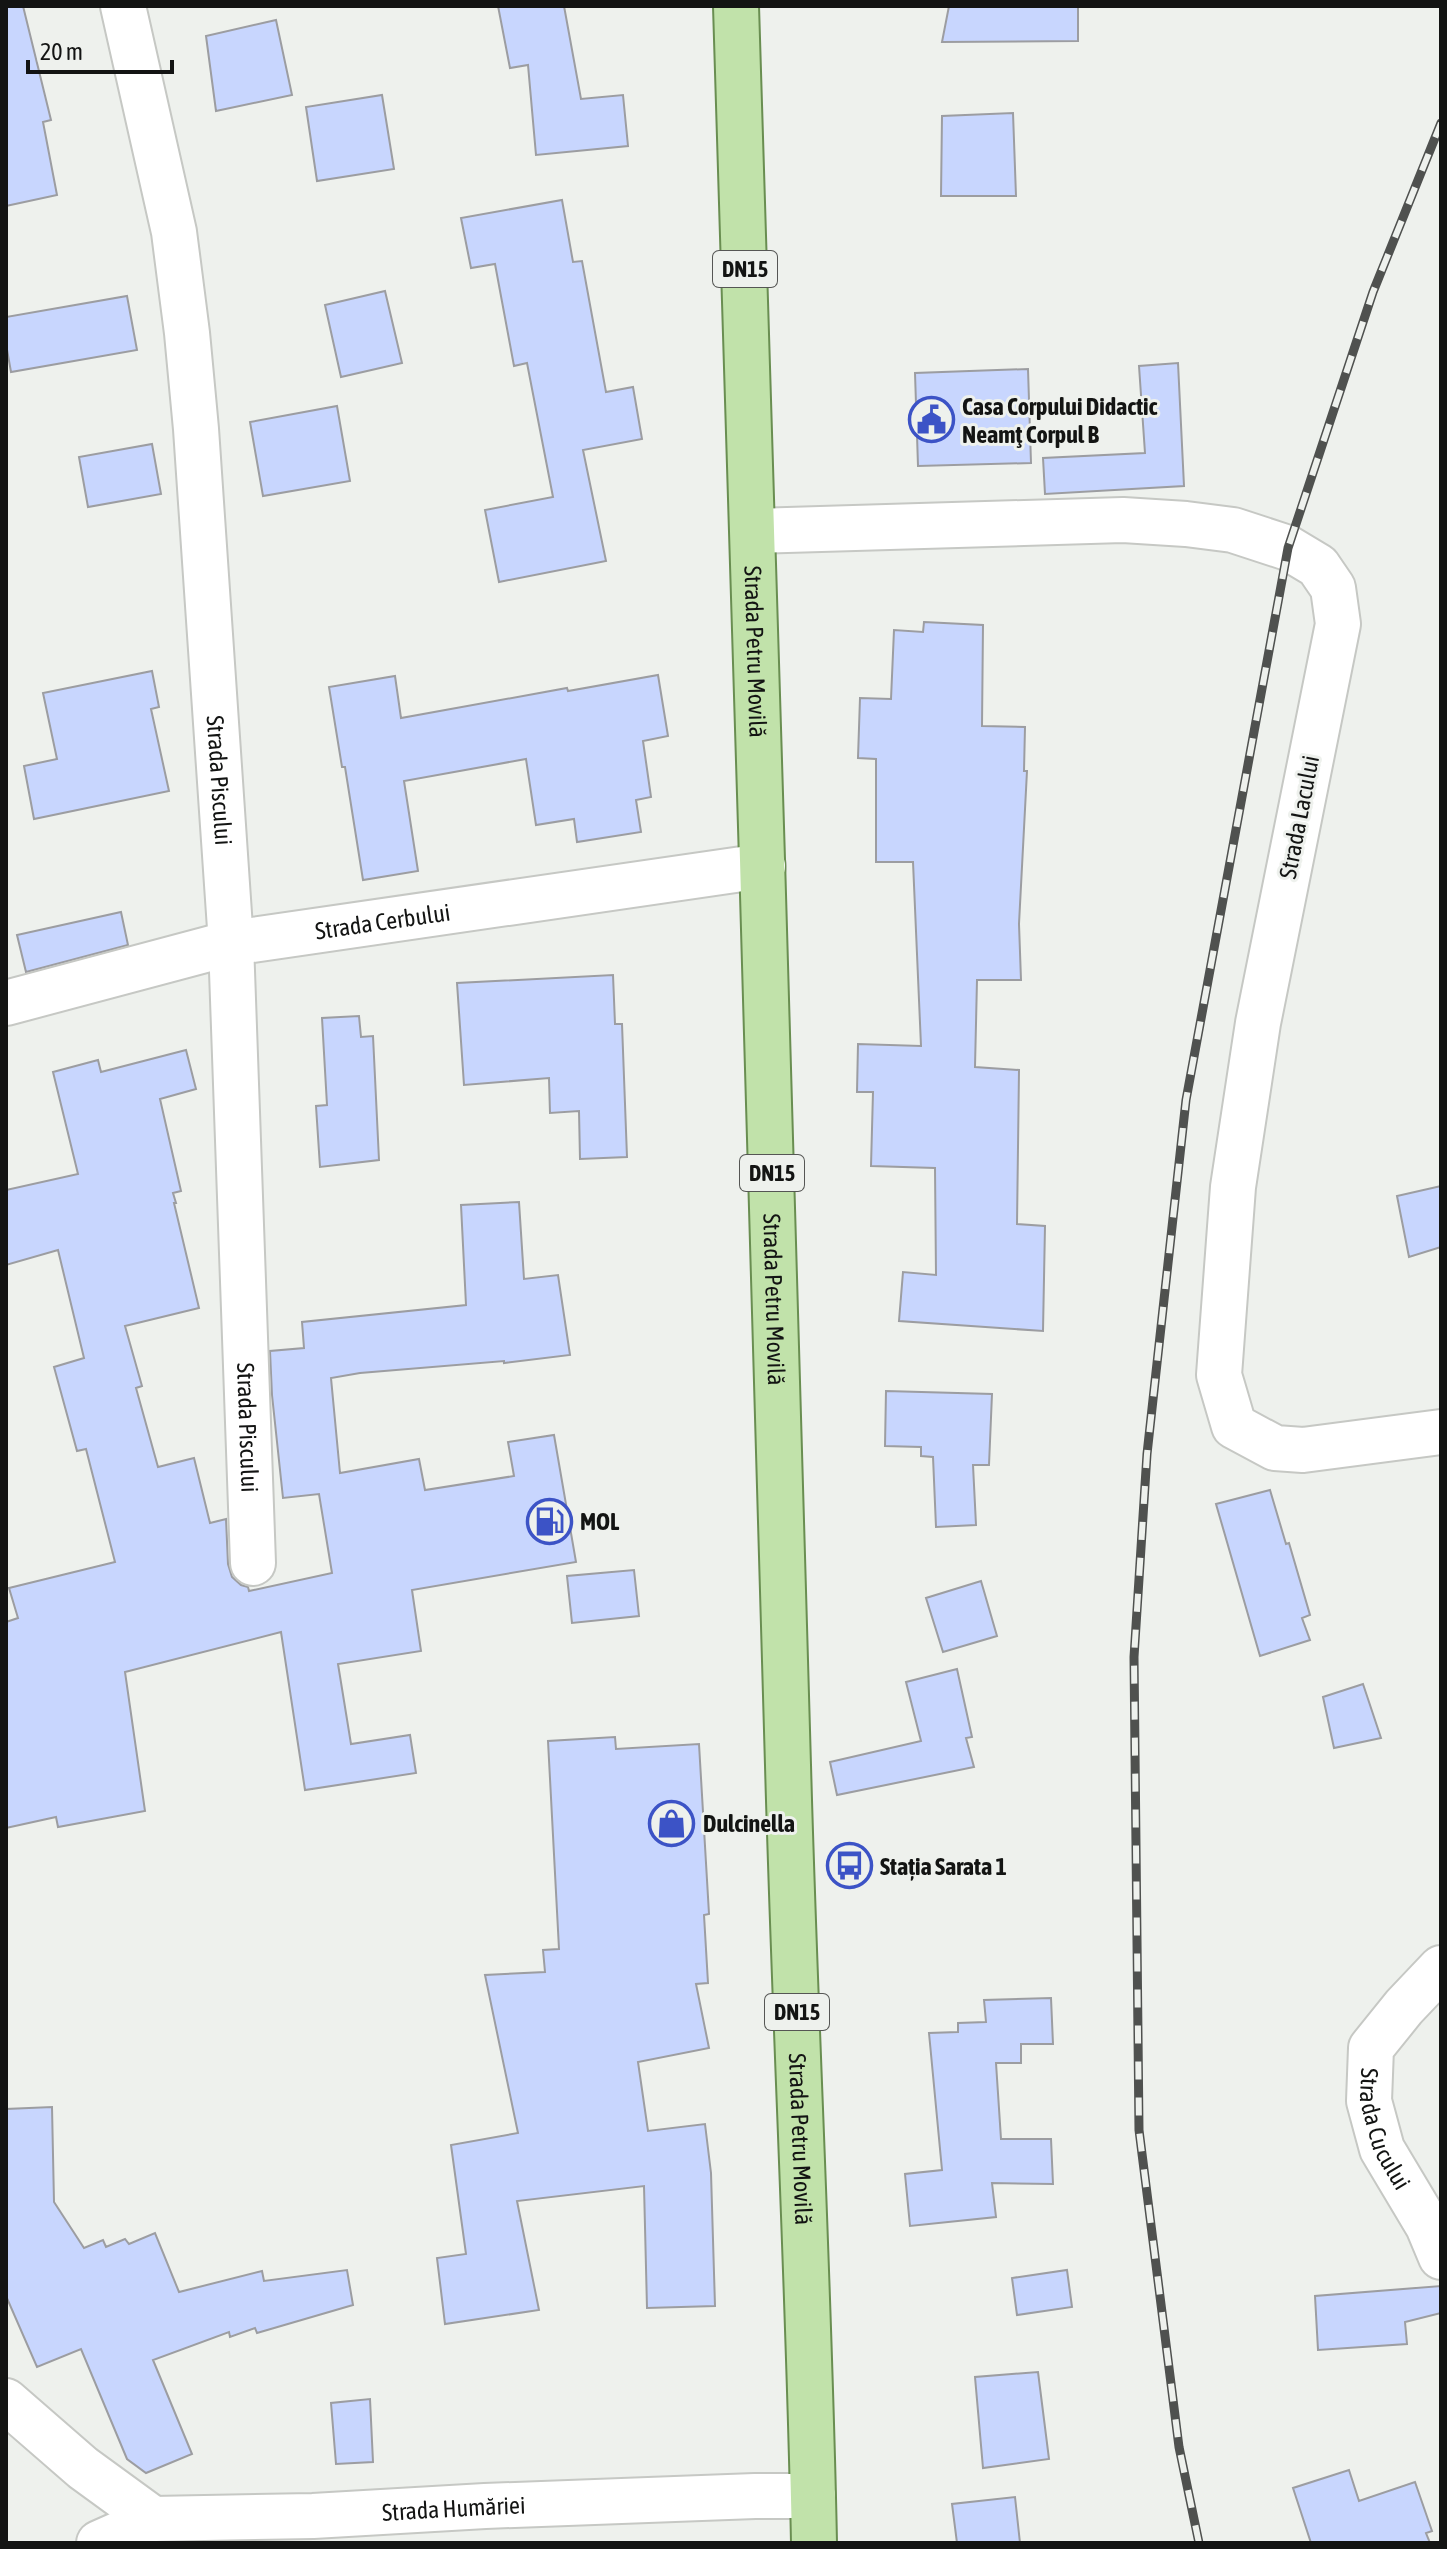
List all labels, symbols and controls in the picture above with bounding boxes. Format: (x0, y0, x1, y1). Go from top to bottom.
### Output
scale bar (28, 24, 172, 74)
text: 20 m (40, 38, 83, 65)
road number: DN15 (713, 251, 777, 287)
place label: Casa Corpului Didactic Neamţ Corpul B (962, 393, 1158, 448)
public building icon: Casa Corpului Didactic Neamţ Corpul B (907, 396, 955, 444)
street label: Strada Petru Movilă (740, 565, 772, 738)
street label: Strada Piscului (202, 715, 238, 846)
street label: Strada Lacului (1274, 753, 1324, 881)
street label: Strada Cerbului (313, 898, 452, 944)
road number: DN15 (740, 1155, 804, 1191)
street label: Strada Petru Movilă (759, 1213, 791, 1386)
street label: Strada Piscului (232, 1362, 264, 1493)
fuel station icon: MOL (525, 1497, 573, 1545)
place label: MOL (580, 1508, 620, 1535)
shop icon: Dulcinella (648, 1799, 696, 1847)
place label: Dulcinella (703, 1810, 795, 1837)
bus stop icon: Stația Sarata 1 (825, 1842, 873, 1890)
place label: Stația Sarata 1 (880, 1853, 1007, 1881)
road number: DN15 (765, 1994, 829, 2030)
street label: Strada Petru Movilă (784, 2053, 818, 2226)
street label: Strada Cucului (1355, 2068, 1416, 2194)
street label: Strada Humăriei (381, 2491, 526, 2525)

